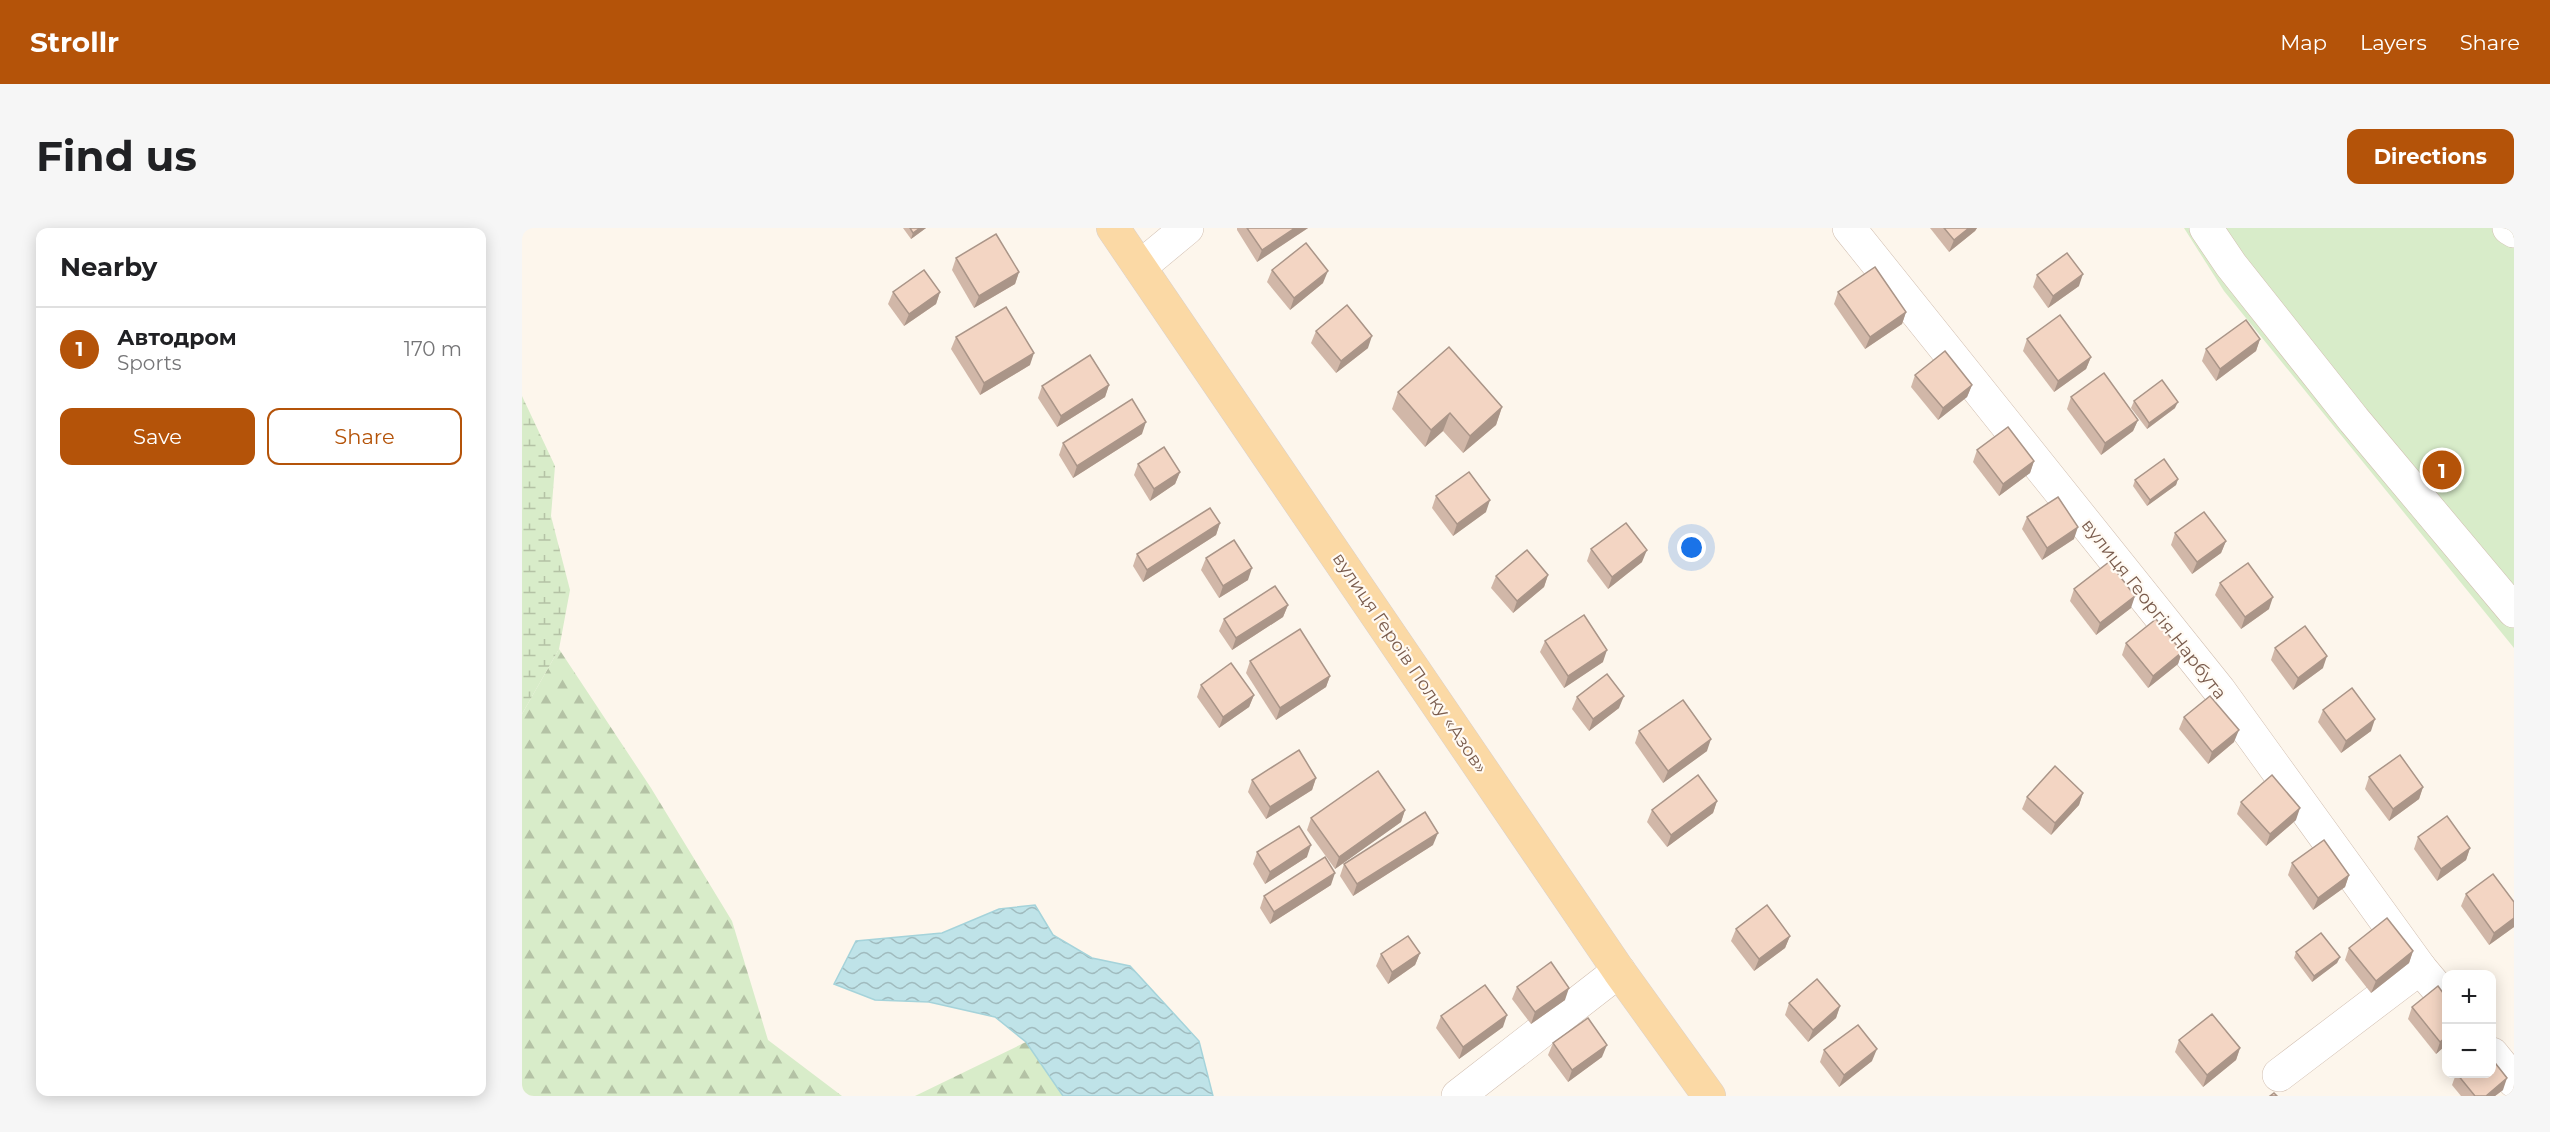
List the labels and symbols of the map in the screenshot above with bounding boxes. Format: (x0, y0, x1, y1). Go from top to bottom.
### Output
pin: 1 (2422, 448, 2462, 492)
street label: вулиця Георгія Нарбута (2077, 514, 2231, 704)
your location (1677, 533, 1706, 562)
street label: вулиця Героїв Полку «Азов» (1328, 549, 1492, 777)

